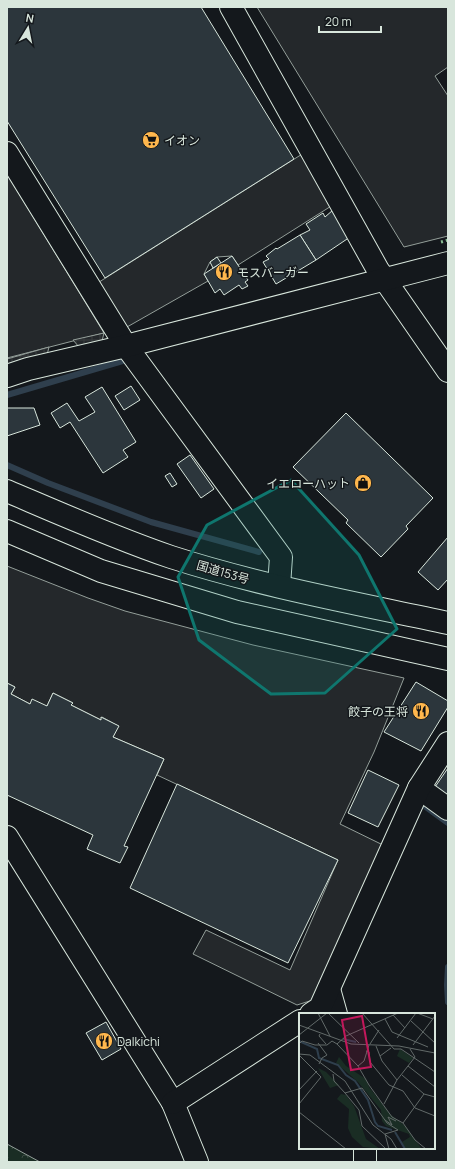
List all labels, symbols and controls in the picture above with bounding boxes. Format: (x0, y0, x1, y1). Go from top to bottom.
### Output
north arrow (8, 8, 48, 48)
scale bar (319, 8, 381, 34)
text: N (25, 10, 35, 26)
text: 20 m (325, 13, 352, 30)
supermarket icon: イオン (141, 130, 161, 150)
place label: イオン (164, 132, 200, 149)
restaurant icon: モスバーガー (214, 262, 234, 282)
place label: モスバーガー (237, 264, 309, 281)
shop icon: イエローハット (353, 473, 373, 493)
place label: イエローハット (266, 475, 350, 492)
street label: 国道153号 (195, 556, 251, 588)
restaurant icon: 餃子の王将 (411, 701, 431, 721)
place label: 餃子の王将 (348, 703, 408, 720)
inset map (299, 1013, 435, 1149)
restaurant icon: Dalkichi (94, 1031, 114, 1051)
place label: Dalkichi (117, 1033, 160, 1050)

